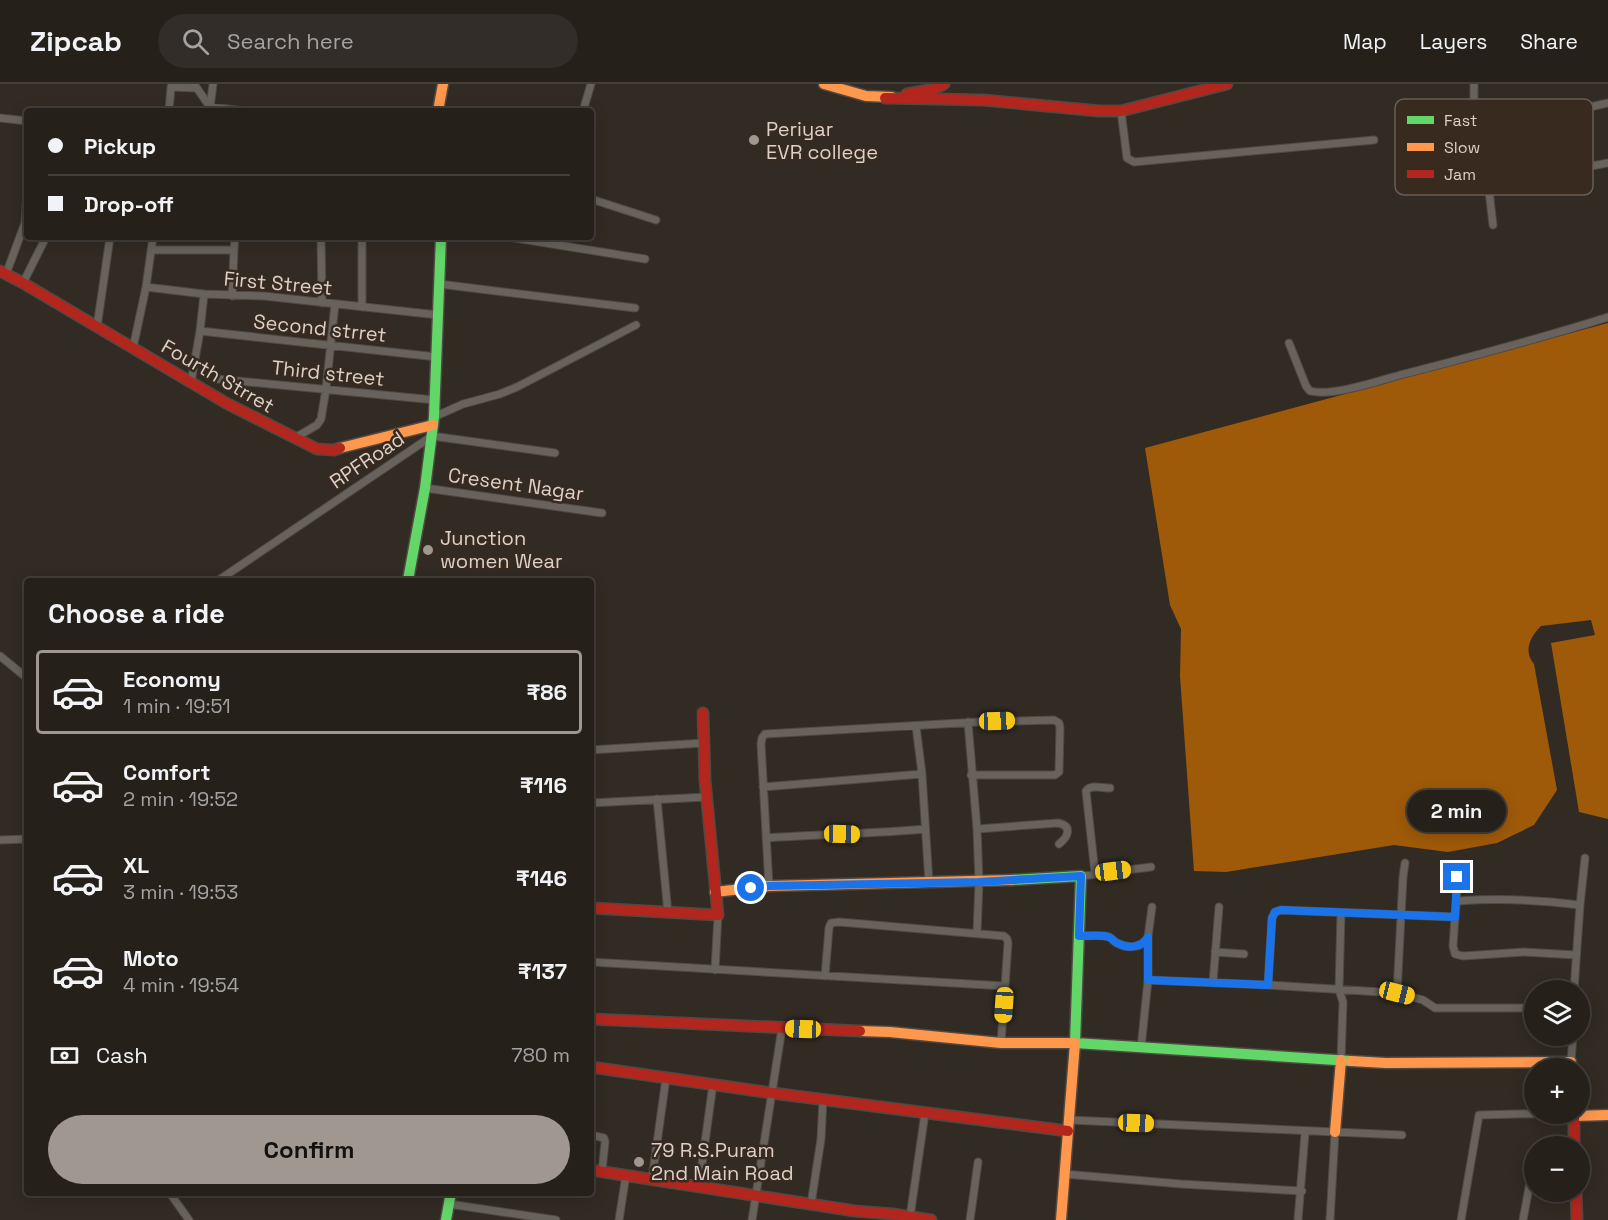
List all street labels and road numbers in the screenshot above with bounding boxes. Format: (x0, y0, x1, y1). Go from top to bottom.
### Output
street label: First Street (223, 265, 333, 301)
street label: Second strret (252, 308, 388, 348)
street label: Fourth Strret (157, 333, 279, 419)
street label: Third street (270, 354, 386, 392)
street label: RPFRoad (325, 426, 409, 494)
street label: Cresent Nagar (446, 462, 586, 506)

